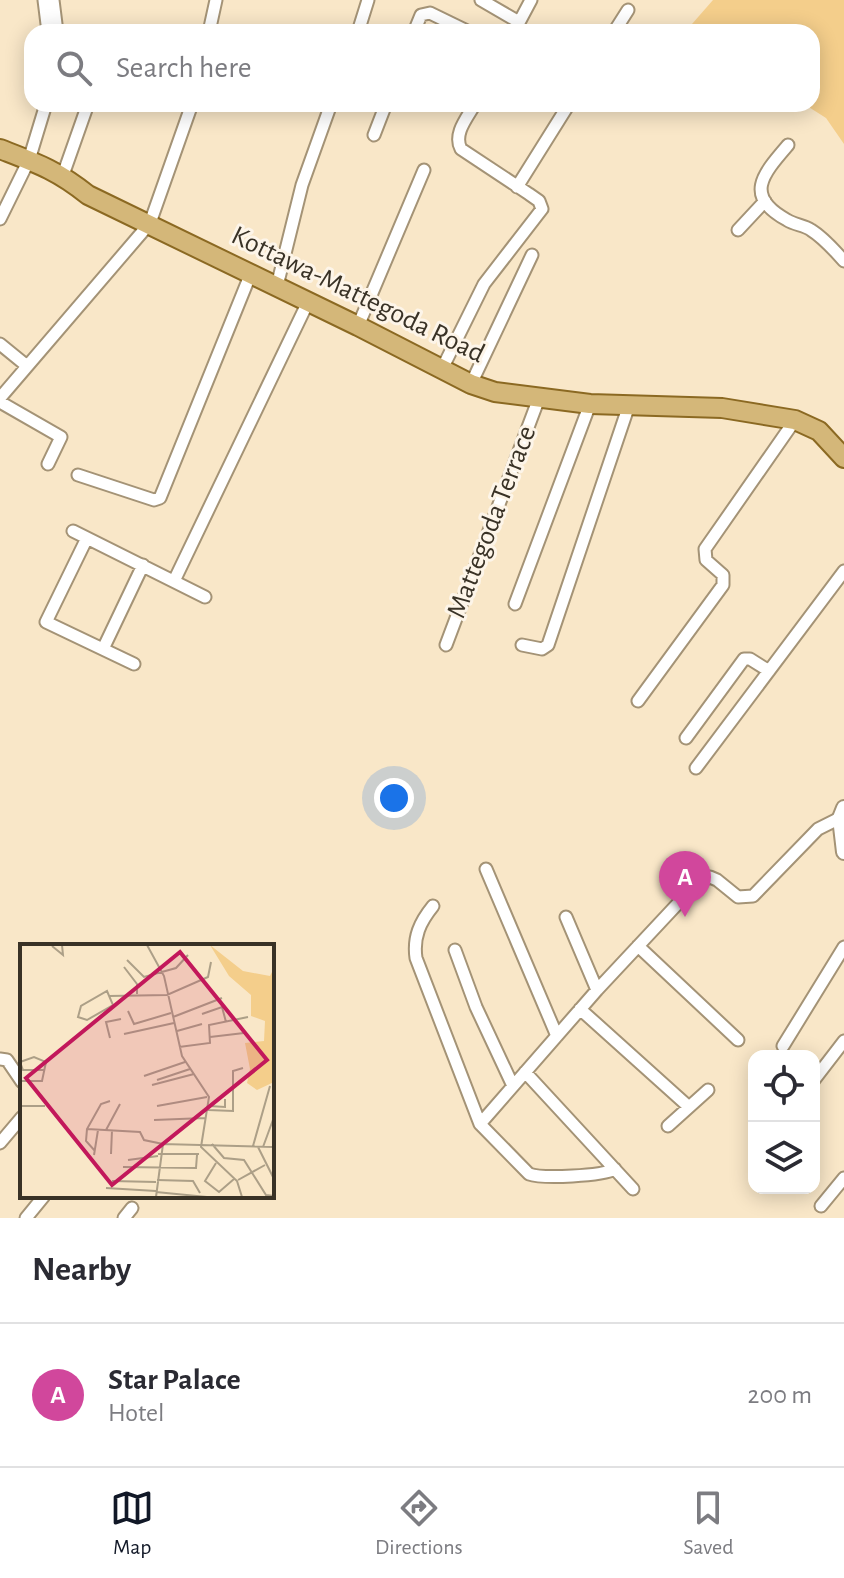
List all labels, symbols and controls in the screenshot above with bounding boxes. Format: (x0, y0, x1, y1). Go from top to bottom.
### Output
search box (24, 24, 820, 112)
icon: search (52, 46, 96, 90)
text: Search here (116, 53, 252, 83)
street label: Kottawa-Mattegoda Road (227, 221, 489, 369)
street label: Mattegoda Terrace (442, 422, 542, 622)
your location (374, 778, 414, 818)
pin: A (659, 851, 711, 917)
inset map (20, 944, 274, 1198)
map controls (748, 1050, 820, 1194)
button: locate (748, 1050, 820, 1122)
button: layers (748, 1122, 820, 1194)
text: Nearby (32, 1253, 131, 1287)
text: Star Palace (108, 1365, 241, 1395)
text: A (50, 1382, 66, 1408)
text: 200 m (748, 1382, 812, 1408)
text: Hotel (108, 1400, 164, 1426)
tab: Map (110, 1486, 154, 1560)
tab: Directions (375, 1486, 463, 1560)
tab: Saved (683, 1486, 734, 1560)

